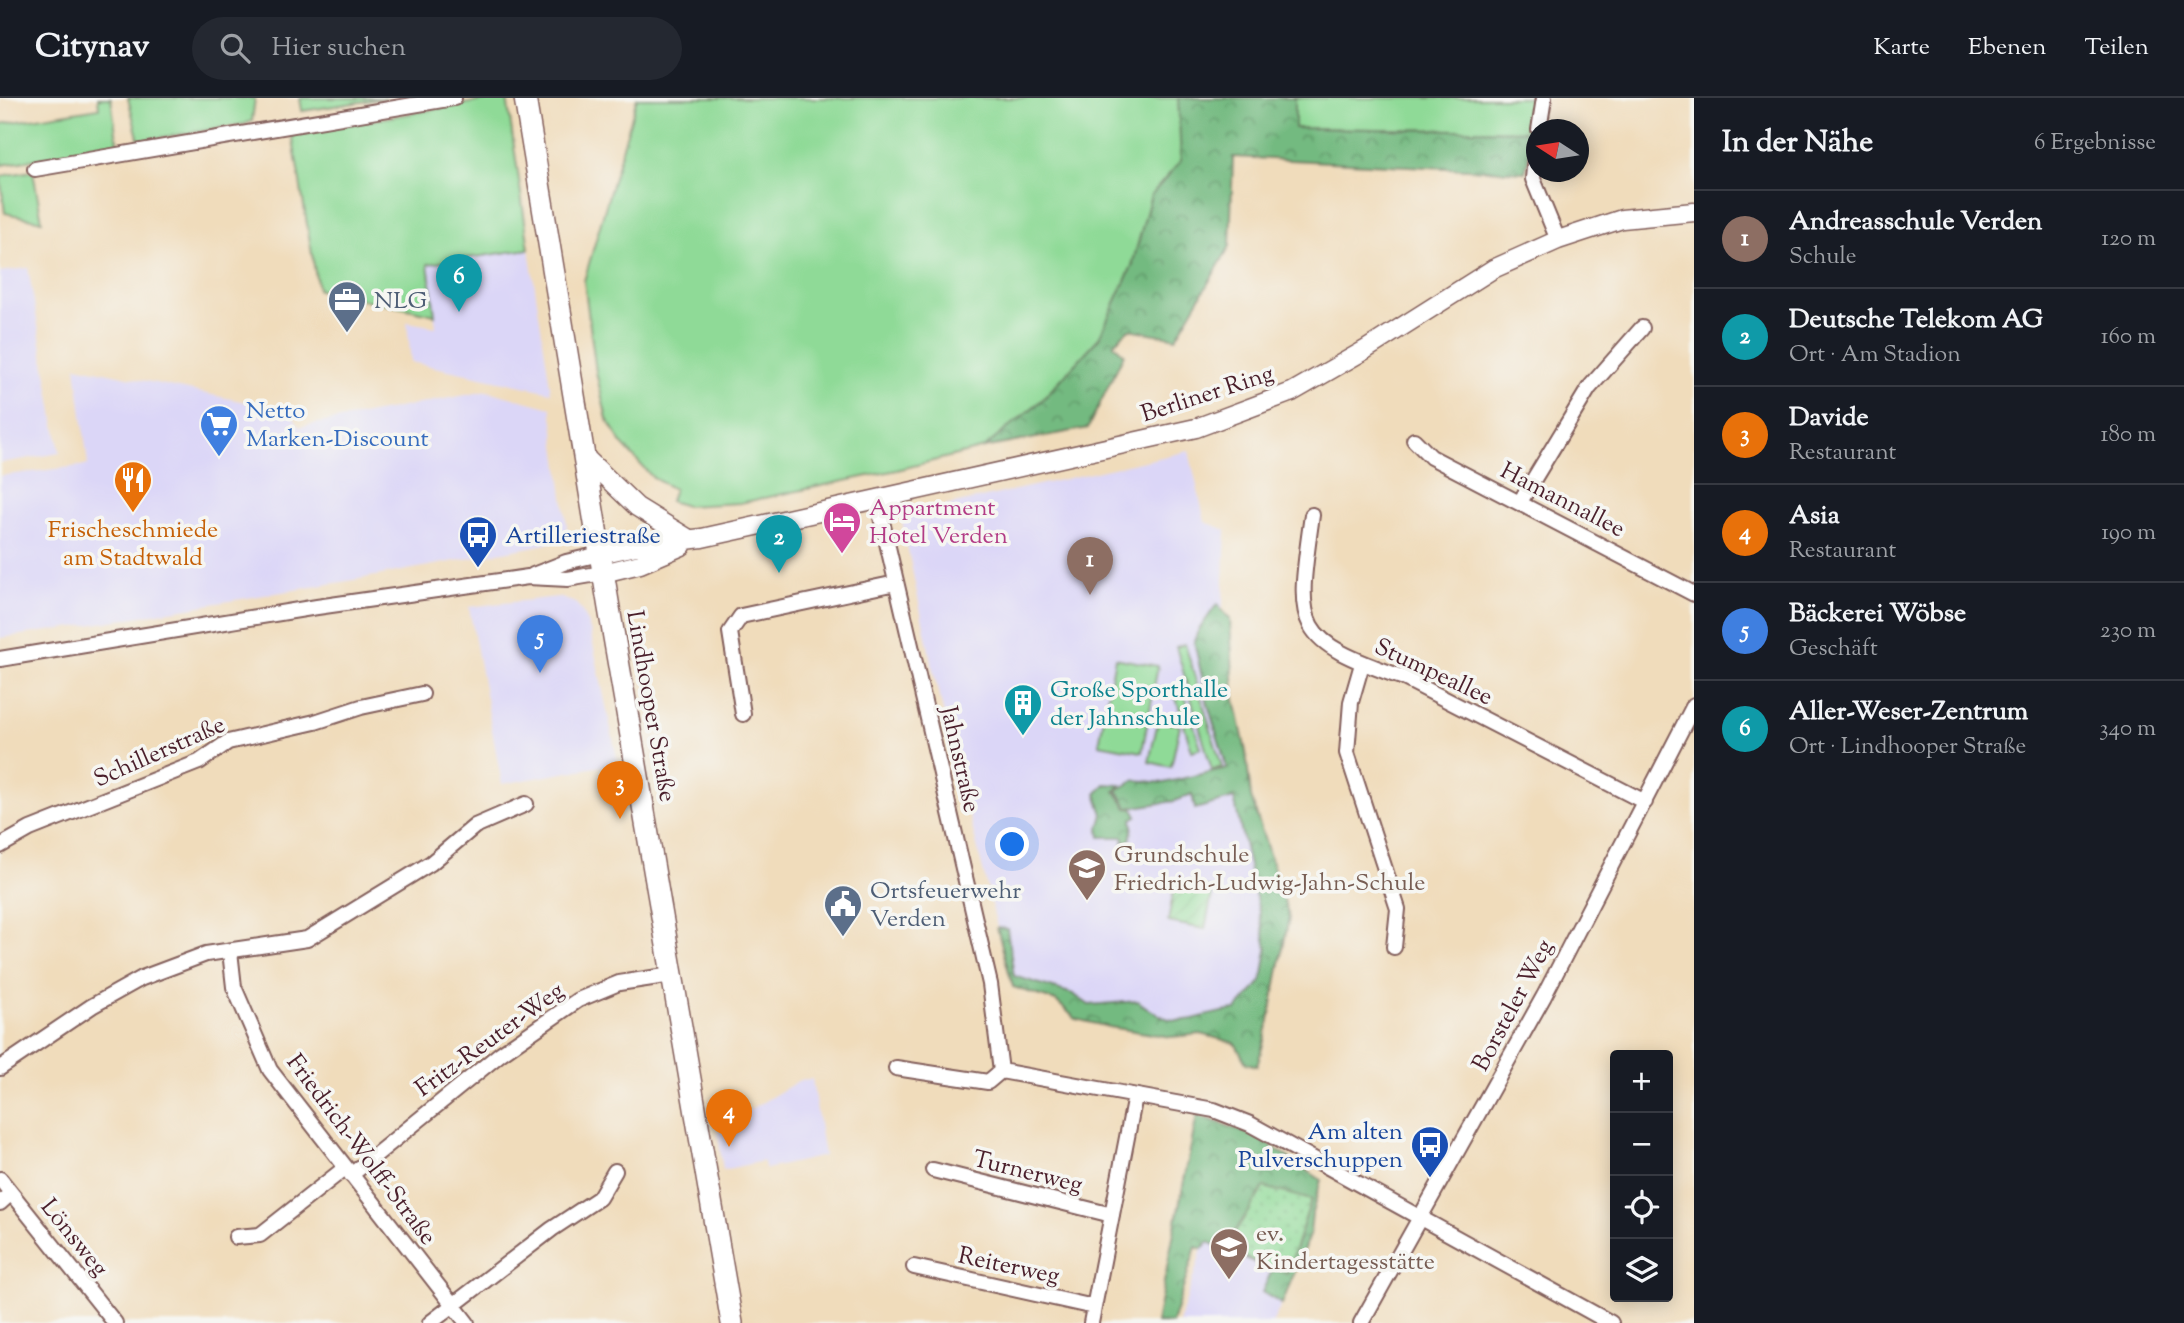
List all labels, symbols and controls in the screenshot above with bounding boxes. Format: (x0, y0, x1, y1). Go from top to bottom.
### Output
search box (192, 17, 682, 80)
text: Citynav (35, 24, 150, 72)
icon: search (216, 29, 254, 67)
text: Hier suchen (272, 30, 406, 67)
text: Karte (1873, 31, 1930, 65)
text: Ebenen (1968, 31, 2046, 65)
text: Teilen (2084, 31, 2149, 65)
north arrow (1526, 119, 1589, 182)
text: In der Nähe (1722, 122, 1873, 165)
text: 6 Ergebnisse (2034, 127, 2156, 160)
text: Andreasschule Verden (1789, 204, 2042, 241)
text: 1 (1741, 223, 1749, 256)
text: 120 m (2101, 223, 2156, 256)
text: Schule (1789, 241, 1856, 274)
pin: 6 (436, 254, 482, 312)
office icon: NLG (326, 279, 368, 334)
place label: NLG (374, 285, 427, 319)
text: Deutsche Telekom AG (1789, 302, 2043, 339)
text: 2 (1740, 321, 1750, 354)
text: 160 m (2101, 321, 2156, 354)
text: Ort · Am Stadion (1789, 339, 1961, 372)
street label: Berliner Ring (1137, 357, 1279, 432)
place label: Netto Marken-Discount (246, 395, 429, 457)
text: Davide (1789, 400, 1869, 437)
supermarket icon: Netto Marken-Discount (198, 403, 240, 458)
text: 3 (1740, 419, 1750, 452)
text: 180 m (2101, 419, 2156, 452)
text: Restaurant (1789, 437, 1896, 470)
street label: Hamannallee (1494, 455, 1630, 547)
restaurant icon: Frischeschmiede am Stadtwald (112, 459, 154, 514)
place label: Appartment Hotel Verden (869, 492, 1008, 554)
text: Asia (1789, 498, 1840, 535)
hotel icon: Appartment Hotel Verden (821, 500, 863, 555)
place label: Frischeschmiede am Stadtwald (48, 514, 218, 576)
bus stop icon: Artilleriestraße (457, 514, 499, 569)
pin: 2 (756, 515, 802, 573)
text: 4 (1739, 517, 1751, 550)
text: 190 m (2101, 517, 2156, 550)
place label: Artilleriestraße (505, 520, 661, 554)
text: Restaurant (1789, 535, 1896, 568)
pin: 1 (1067, 537, 1113, 595)
text: Bäckerei Wöbse (1789, 596, 1966, 633)
street label: Lindhooper Straße (616, 608, 684, 805)
pin: 5 (517, 615, 563, 673)
text: 5 (1741, 615, 1749, 648)
text: 230 m (2100, 615, 2156, 648)
street label: Stumpeallee (1368, 631, 1498, 715)
text: Geschäft (1789, 633, 1878, 666)
place label: Große Sporthalle der Jahnschule (1050, 674, 1228, 736)
building icon: Große Sporthalle der Jahnschule (1002, 682, 1044, 737)
text: Aller-Weser-Zentrum (1789, 694, 2028, 731)
street label: Jahnstraße (930, 701, 988, 816)
street label: Schillerstraße (89, 709, 231, 797)
text: 6 (1739, 713, 1751, 746)
text: 340 m (2099, 713, 2156, 746)
text: Ort · Lindhooper Straße (1789, 731, 2026, 764)
pin: 3 (597, 761, 643, 819)
your location (995, 827, 1029, 861)
place label: Grundschule Friedrich-Ludwig-Jahn-Schule (1114, 839, 1425, 901)
school or university icon: Grundschule Friedrich-Ludwig-Jahn-Schule (1066, 847, 1108, 902)
place label: Ortsfeuerwehr Verden (870, 875, 1021, 937)
public building icon: Ortsfeuerwehr Verden (822, 883, 864, 938)
street label: Borsteler Weg (1465, 934, 1563, 1078)
street label: Fritz-Reuter-Weg (409, 975, 572, 1106)
street label: Friedrich-Wolff-Straße (277, 1048, 444, 1253)
map controls (1610, 1050, 1673, 1302)
button: + (1610, 1050, 1673, 1113)
pin: 4 (706, 1089, 752, 1147)
button: − (1610, 1113, 1673, 1176)
place label: Am alten Pulverschuppen (1238, 1116, 1403, 1178)
bus stop icon: Am alten Pulverschuppen (1409, 1124, 1451, 1179)
street label: Turnerweg (969, 1143, 1086, 1203)
button: locate (1610, 1176, 1673, 1239)
street label: Lönsweg (31, 1192, 116, 1285)
place label: ev. Kindertagesstätte (1256, 1218, 1435, 1280)
school or university icon: ev. Kindertagesstätte (1208, 1226, 1250, 1281)
button: layers (1610, 1239, 1673, 1302)
street label: Reiterweg (955, 1240, 1063, 1294)

